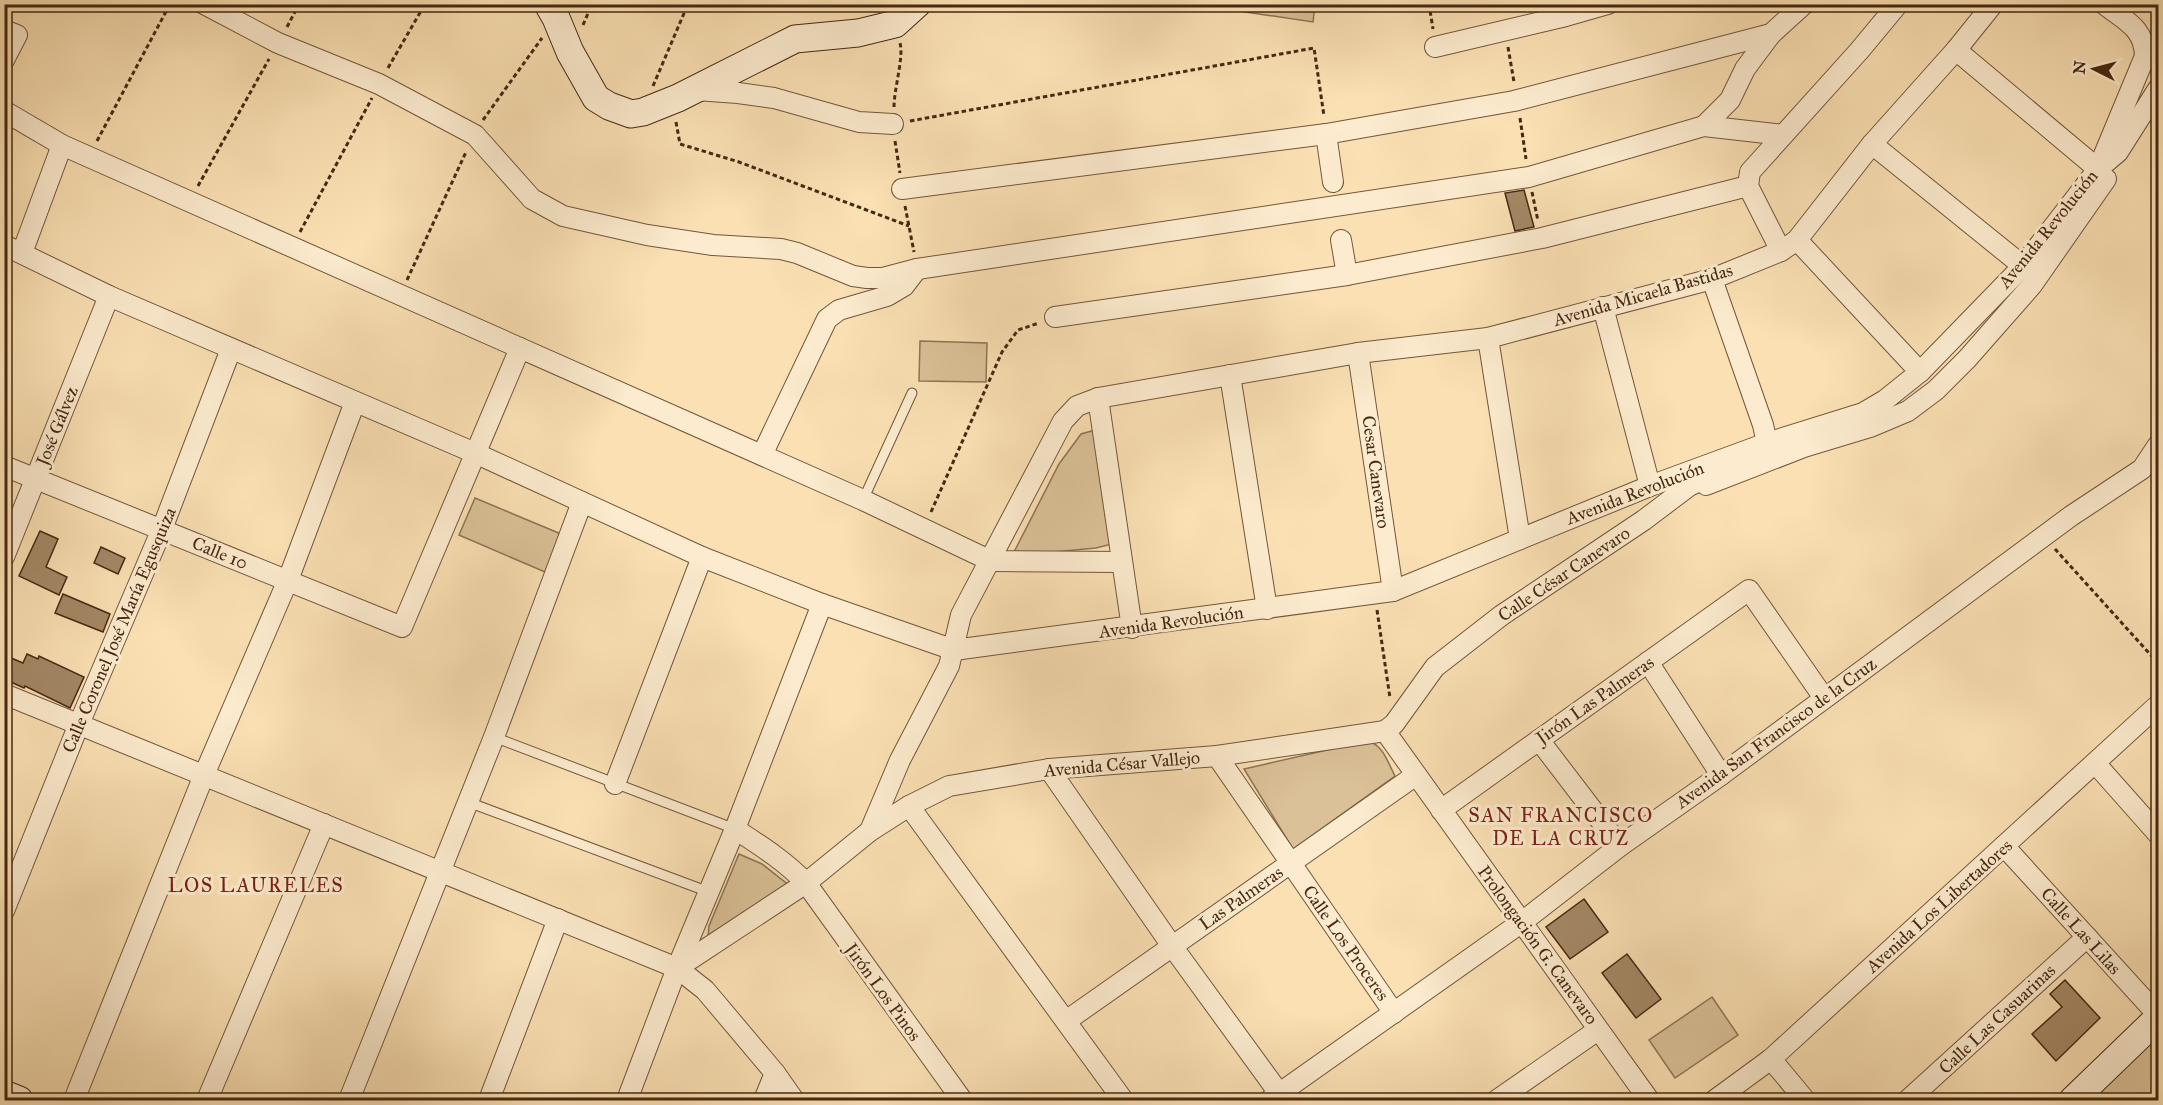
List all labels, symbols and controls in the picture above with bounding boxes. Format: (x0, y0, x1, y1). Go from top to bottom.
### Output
north arrow (2064, 39, 2124, 99)
text: N (2069, 59, 2090, 75)
street label: Avenida Revolución (1993, 165, 2103, 293)
street label: Avenida Micaela Bastidas (1550, 259, 1735, 331)
street label: José Gálvez (30, 383, 84, 471)
street label: Cesar Canevaro (1357, 414, 1395, 530)
street label: Avenida Revolución (1562, 457, 1707, 530)
street label: Calle Coronel José María Egusquiza (57, 504, 182, 756)
street label: Calle César Canevaro (1494, 522, 1634, 626)
street label: Calle 10 (189, 532, 251, 574)
street label: Avenida Revolución (1096, 601, 1245, 643)
street label: Jirón Las Palmeras (1530, 651, 1659, 751)
street label: Avenida San Francisco de la Cruz (1670, 653, 1881, 814)
street label: Avenida César Vallejo (1042, 746, 1201, 782)
district label: SAN FRANCISCO DE LA CRUZ (1468, 803, 1654, 850)
street label: Avenida Los Libertadores (1861, 834, 2017, 978)
street label: Las Palmeras (1195, 861, 1287, 935)
street label: Prolongación G. Canevaro (1472, 861, 1603, 1029)
district label: LOS LAURELES (168, 873, 344, 897)
street label: Calle Los Proceres (1298, 881, 1394, 1005)
street label: Calle Las Lilas (2036, 883, 2126, 979)
street label: Jirón Los Pinos (838, 937, 926, 1046)
street label: Calle Las Casuarinas (1934, 959, 2060, 1079)

